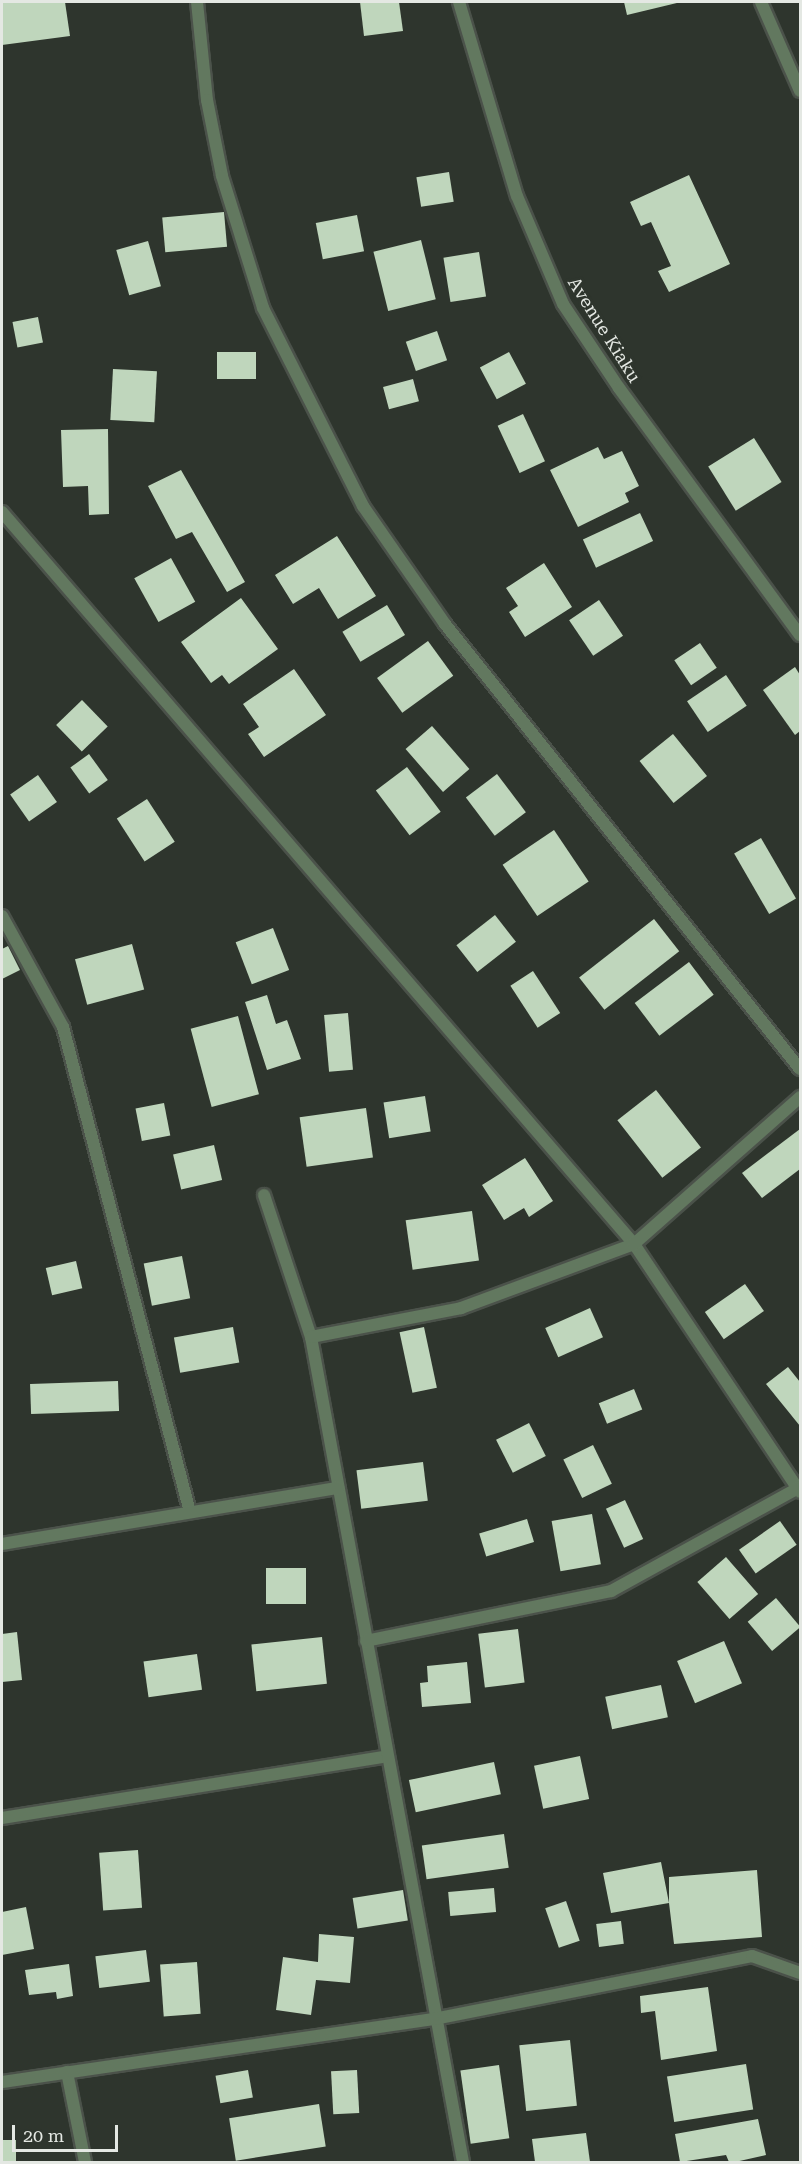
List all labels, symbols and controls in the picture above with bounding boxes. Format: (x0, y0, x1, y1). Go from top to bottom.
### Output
street label: Avenue Kiaku (563, 273, 645, 387)
scale bar (15, 2113, 122, 2151)
text: 20 m (23, 2125, 64, 2146)

